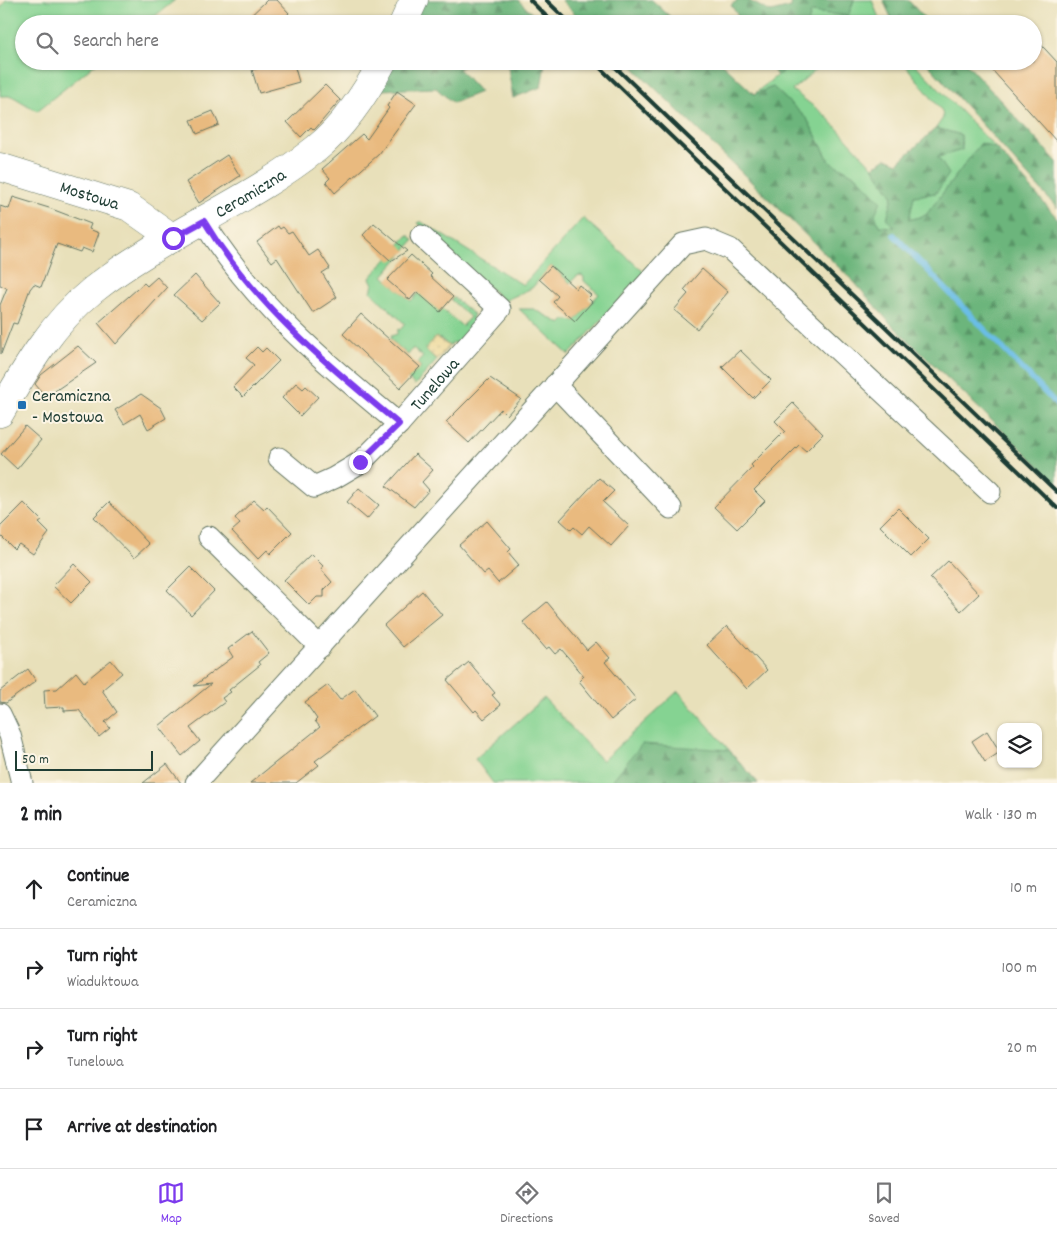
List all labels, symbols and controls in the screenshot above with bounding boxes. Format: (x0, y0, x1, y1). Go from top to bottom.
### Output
search box (15, 15, 1042, 70)
icon: search (33, 29, 61, 57)
text: Search here (73, 29, 159, 56)
street label: Ceramiczna (211, 164, 292, 226)
street label: Mostowa (56, 176, 122, 218)
route start (162, 227, 185, 250)
street label: Tunelowa (406, 353, 467, 418)
place label: Ceramiczna - Mostowa (32, 385, 111, 431)
marker: Ceramiczna - Mostowa (16, 399, 28, 411)
route end (349, 451, 372, 474)
map controls (997, 723, 1042, 768)
button: layers (997, 723, 1042, 768)
scale bar (15, 748, 152, 771)
text: 50 m (22, 750, 49, 770)
text: 2 min (20, 801, 62, 831)
text: Walk · 130 m (965, 804, 1037, 827)
text: Continue (67, 864, 129, 891)
icon: ahead (20, 875, 48, 903)
text: 10 m (1010, 877, 1037, 900)
text: Ceramiczna (67, 891, 137, 914)
text: Turn right (67, 944, 138, 971)
icon: right (20, 955, 48, 983)
text: 100 m (1001, 957, 1037, 980)
text: Wiaduktowa (67, 971, 138, 994)
text: Turn right (67, 1024, 138, 1051)
icon: right (20, 1035, 48, 1063)
text: 20 m (1007, 1037, 1037, 1060)
text: Tunelowa (67, 1051, 123, 1074)
icon: arrive (20, 1115, 48, 1143)
text: Arrive at destination (67, 1115, 217, 1142)
tab: Map (157, 1179, 185, 1229)
tab: Directions (500, 1179, 553, 1229)
tab: Saved (868, 1179, 900, 1229)

